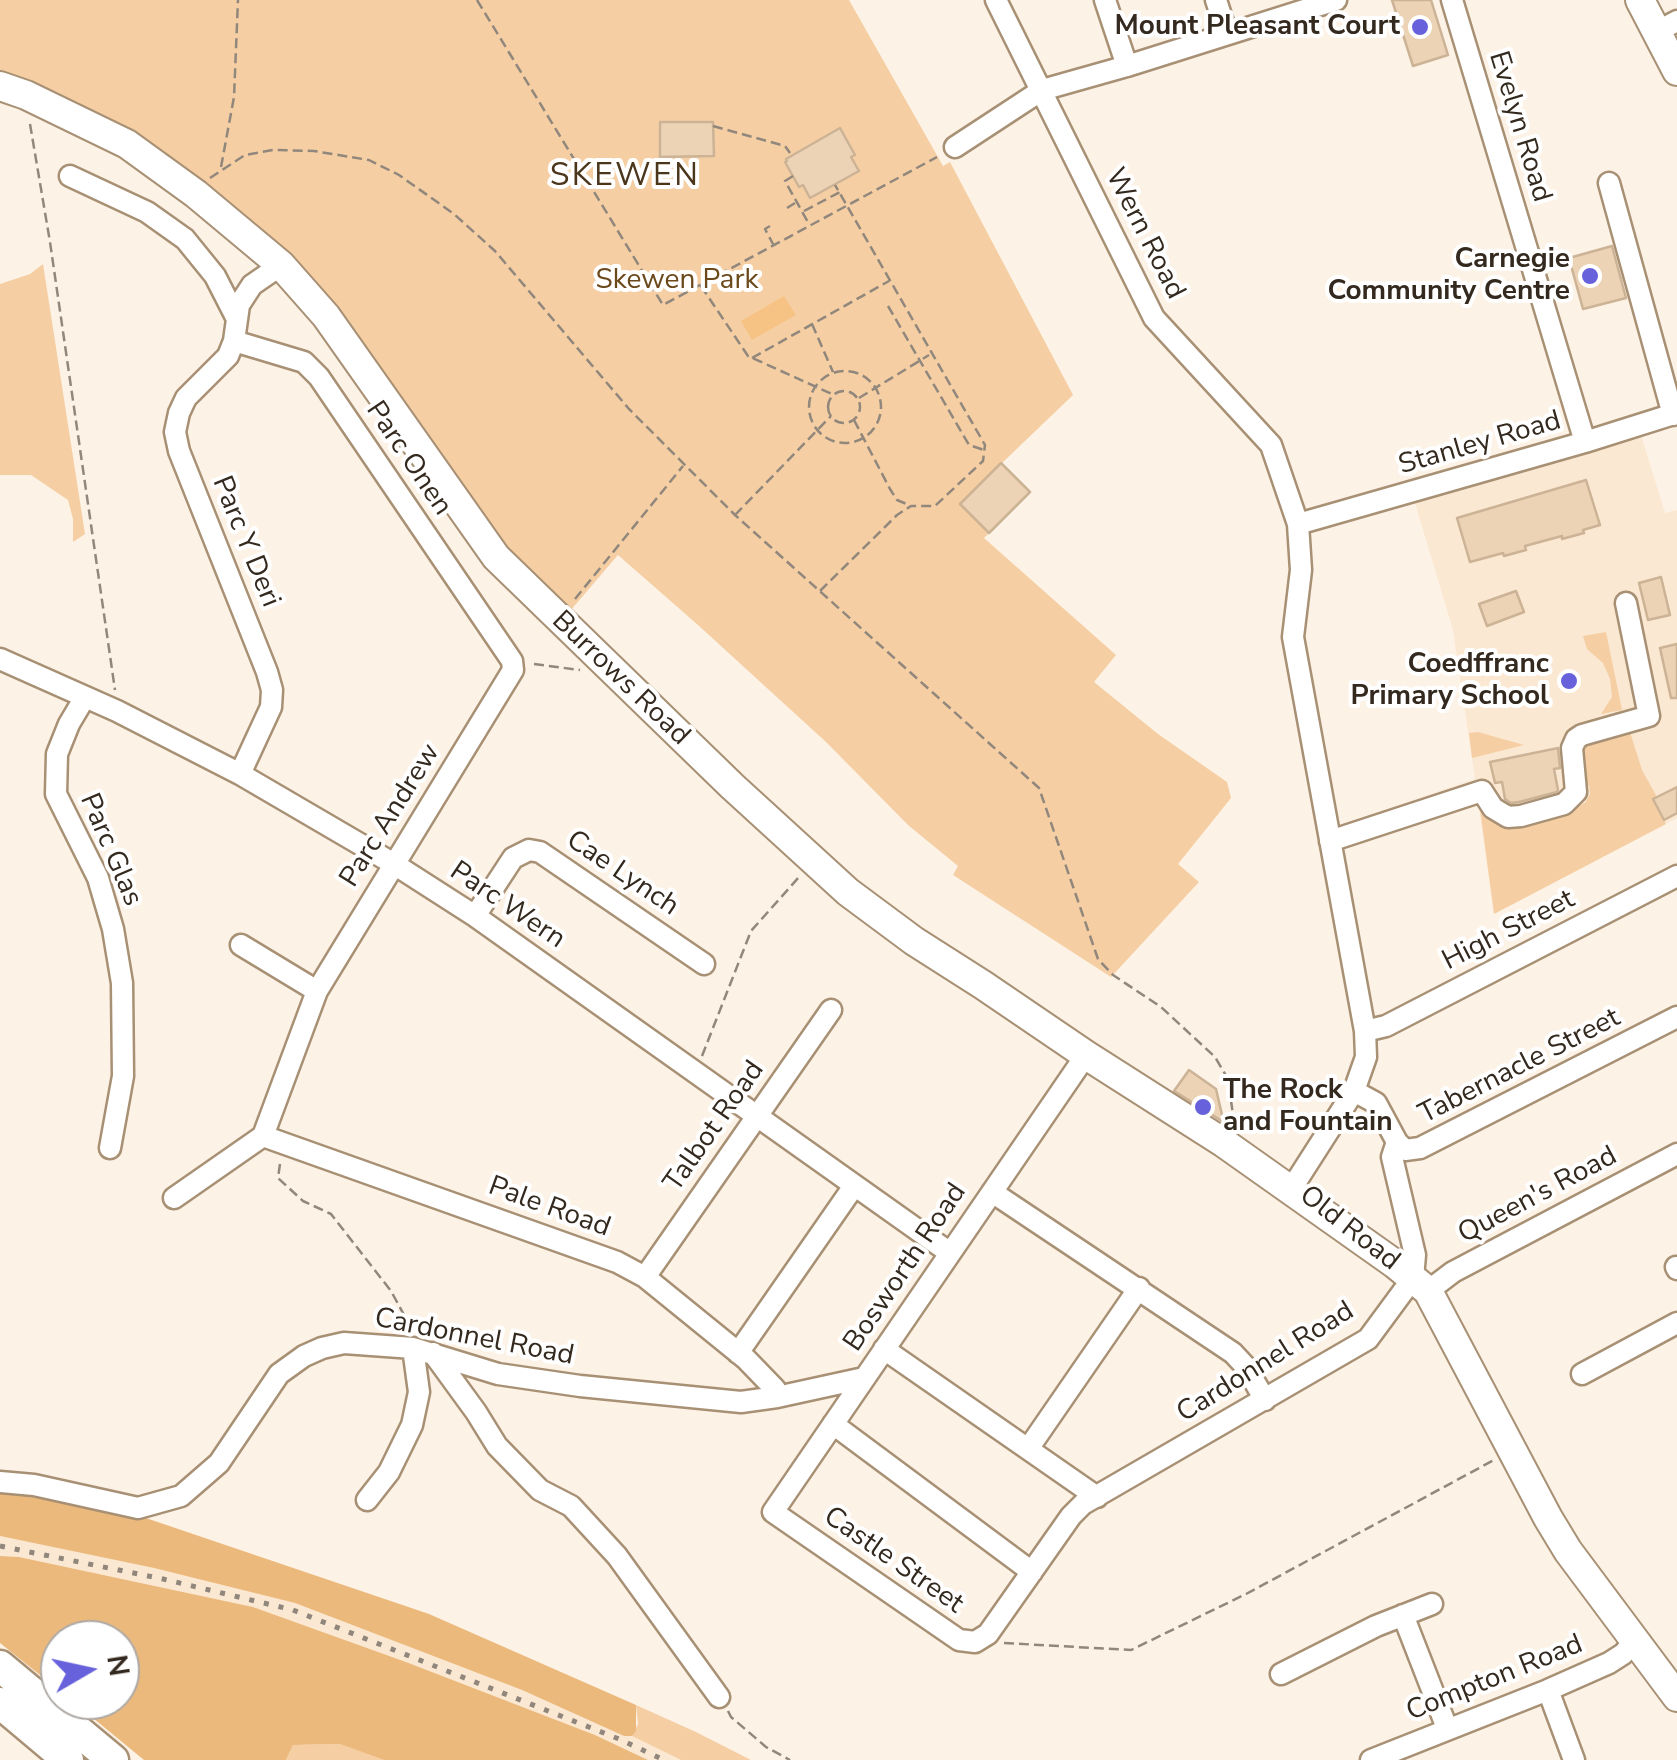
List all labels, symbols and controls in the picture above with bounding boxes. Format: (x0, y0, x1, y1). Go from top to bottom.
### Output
place label: Mount Pleasant Court (1115, 10, 1400, 44)
marker: Mount Pleasant Court (1409, 16, 1431, 38)
street label: Evelyn Road (1480, 48, 1558, 206)
district label: SKEWEN (550, 158, 700, 196)
street label: Wern Road (1097, 163, 1191, 305)
place label: Carnegie Community Centre (1327, 243, 1570, 309)
park label: Skewen Park (596, 264, 758, 298)
marker: Carnegie Community Centre (1579, 265, 1601, 287)
street label: Parc Onen (358, 396, 458, 522)
street label: Stanley Road (1395, 405, 1565, 483)
street label: Parc Y Deri (204, 472, 286, 612)
street label: Burrows Road (544, 605, 696, 753)
place label: Coedffranc Primary School (1350, 648, 1549, 714)
marker: Coedffranc Primary School (1558, 670, 1580, 692)
street label: Parc Andrew (334, 738, 448, 894)
street label: Parc Glas (71, 789, 149, 911)
street label: Cae Lynch (559, 824, 685, 924)
street label: Parc Wern (443, 855, 571, 957)
street label: High Street (1437, 883, 1581, 979)
street label: Tabernacle Street (1414, 1002, 1626, 1132)
street label: Talbot Road (658, 1055, 772, 1199)
place label: The Rock and Fountain (1223, 1074, 1393, 1140)
marker: The Rock and Fountain (1192, 1096, 1214, 1118)
street label: Queen's Road (1453, 1140, 1623, 1252)
street label: Pale Road (483, 1170, 615, 1246)
street label: Bosworth Road (837, 1178, 975, 1358)
street label: Old Road (1292, 1179, 1406, 1279)
street label: Cardonnel Road (1171, 1295, 1361, 1431)
street label: Cardonnel Road (372, 1302, 576, 1374)
street label: Castle Street (817, 1500, 969, 1622)
north arrow (40, 1620, 140, 1720)
street label: Compton Road (1402, 1628, 1588, 1730)
text: N (97, 1652, 138, 1679)

